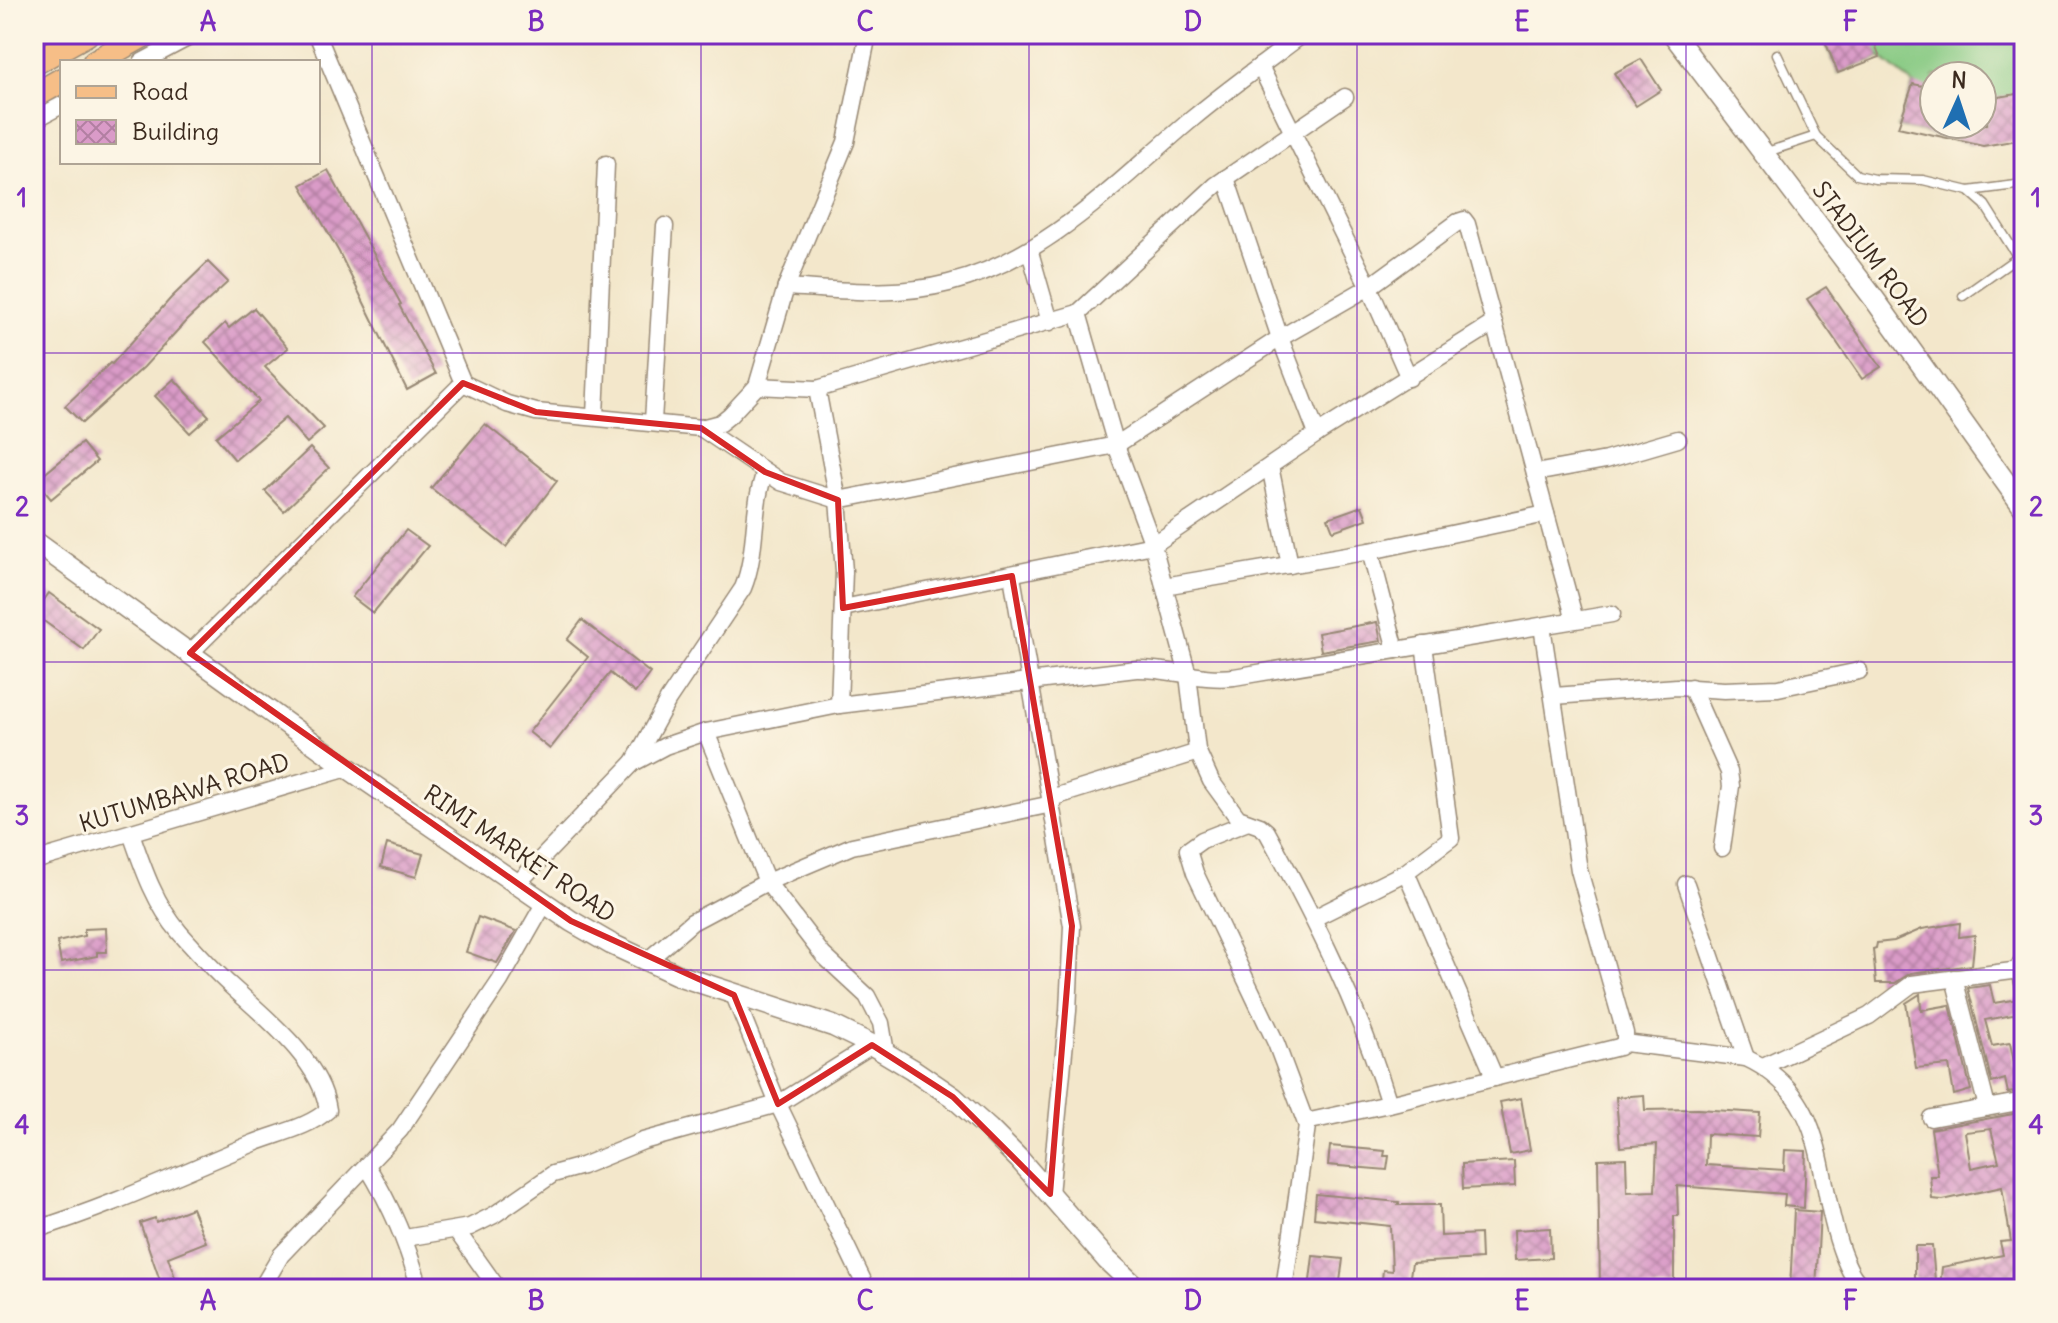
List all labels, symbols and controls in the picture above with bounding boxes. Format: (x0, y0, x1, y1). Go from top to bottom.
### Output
text: A (200, 5, 217, 38)
text: B (527, 5, 545, 38)
text: C (856, 5, 874, 38)
text: D (1184, 5, 1202, 38)
text: E (1514, 5, 1530, 38)
text: F (1843, 5, 1858, 38)
legend (60, 60, 320, 164)
north arrow (1918, 60, 1998, 140)
text: N (1951, 66, 1967, 94)
text: Road (132, 76, 188, 106)
text: Building (132, 116, 219, 146)
street label: STADIUM ROAD (1806, 175, 1936, 333)
text: 1 (17, 181, 27, 214)
text: 1 (2031, 181, 2041, 214)
text: 2 (15, 490, 29, 523)
text: 2 (2029, 490, 2043, 523)
street label: KUTUMBAWA ROAD (75, 746, 293, 838)
street label: RIMI MARKET ROAD (418, 778, 622, 928)
text: 3 (15, 799, 29, 832)
text: 3 (2029, 799, 2043, 832)
text: 4 (14, 1108, 30, 1141)
text: 4 (2028, 1108, 2044, 1141)
text: A (200, 1284, 217, 1317)
text: B (527, 1284, 545, 1317)
text: C (856, 1284, 874, 1317)
text: D (1184, 1284, 1202, 1317)
text: E (1514, 1284, 1530, 1317)
text: F (1843, 1284, 1858, 1317)

